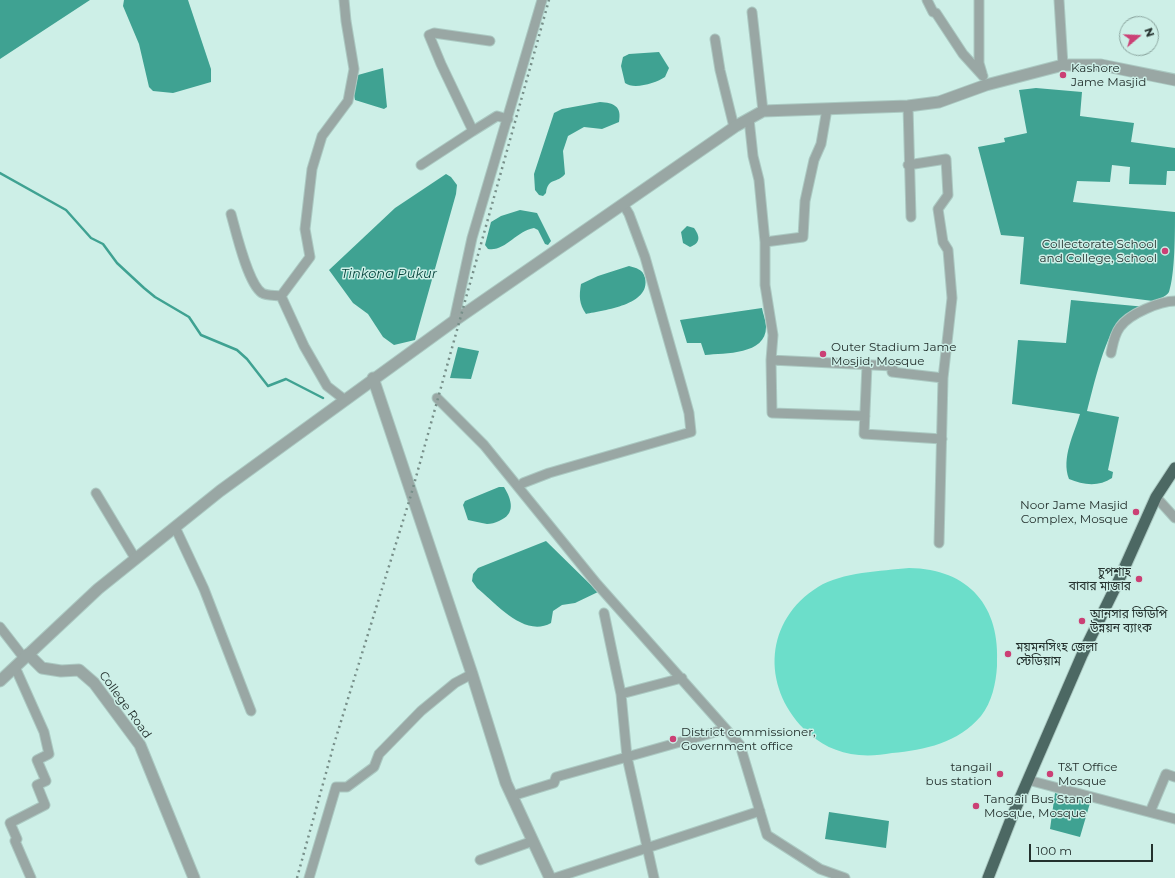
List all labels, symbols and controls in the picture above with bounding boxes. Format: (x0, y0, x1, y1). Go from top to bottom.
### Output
north arrow (1119, 16, 1159, 56)
text: N (1141, 26, 1157, 39)
place label: Kashore Jame Masjid (1071, 61, 1146, 89)
marker: Kashore Jame Masjid (1058, 70, 1068, 80)
place label: Collectorate School and College, School (1039, 237, 1157, 265)
marker: Collectorate School and College, School (1160, 246, 1170, 256)
water label: Tinkona Pukur (341, 266, 437, 282)
place label: Outer Stadium Jame Mosjid, Mosque (831, 340, 956, 368)
marker: Outer Stadium Jame Mosjid, Mosque (818, 349, 828, 359)
place label: Noor Jame Masjid Complex, Mosque (1020, 498, 1128, 526)
marker: Noor Jame Masjid Complex, Mosque (1131, 507, 1141, 517)
place label: চুপশাহ বাবার মাজার (1069, 565, 1131, 593)
marker: চুপশাহ বাবার মাজার (1134, 574, 1144, 584)
place label: আনসার ভিডিপি উন্নয়ন ব্যাংক (1090, 607, 1167, 635)
marker: আনসার ভিডিপি উন্নয়ন ব্যাংক (1077, 616, 1087, 626)
place label: ময়মনসিংহ জেলা স্টেডিয়াম (1016, 640, 1098, 668)
marker: ময়মনসিংহ জেলা স্টেডিয়াম (1003, 649, 1013, 659)
street label: College Road (96, 669, 154, 741)
place label: District commissioner, Government office (681, 725, 816, 753)
marker: District commissioner, Government office (668, 734, 678, 744)
place label: tangail bus station (925, 760, 992, 788)
place label: T&T Office Mosque (1058, 760, 1118, 788)
marker: tangail bus station (995, 769, 1005, 779)
marker: T&T Office Mosque (1045, 769, 1055, 779)
place label: Tangail Bus Stand Mosque, Mosque (984, 792, 1092, 820)
marker: Tangail Bus Stand Mosque, Mosque (971, 801, 981, 811)
scale bar (1031, 836, 1155, 862)
text: 100 m (1036, 843, 1072, 858)

